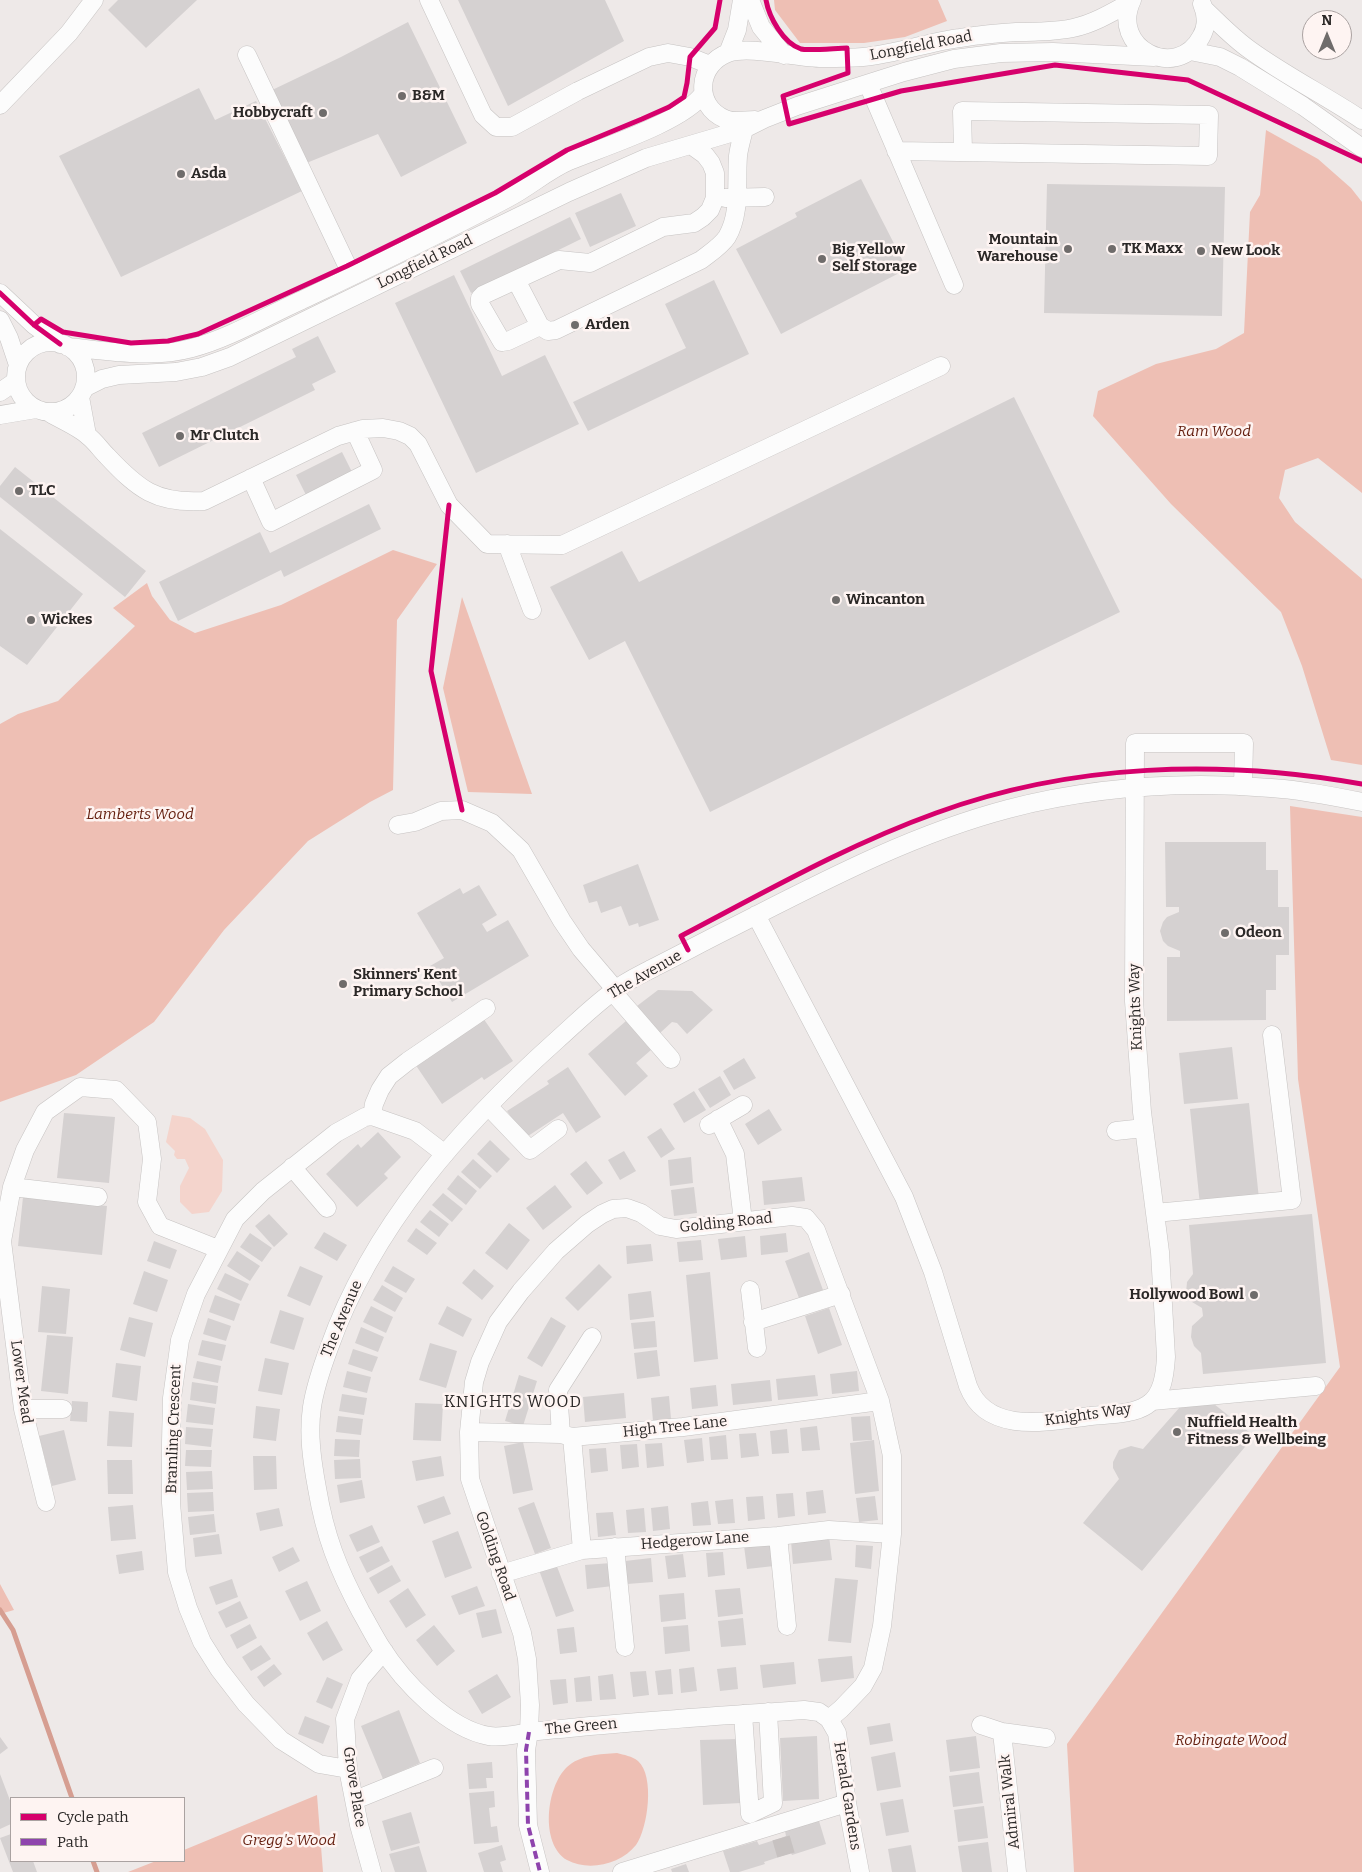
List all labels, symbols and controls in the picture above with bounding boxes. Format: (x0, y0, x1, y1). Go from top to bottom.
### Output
north arrow (1302, 10, 1352, 60)
text: N (1322, 12, 1332, 29)
street label: Longfield Road (868, 27, 974, 65)
place label: B&M (412, 87, 445, 105)
marker: B&M (396, 90, 408, 102)
place label: Hobbycraft (233, 104, 313, 122)
marker: Hobbycraft (317, 107, 329, 119)
place label: Asda (191, 165, 226, 183)
marker: Asda (175, 168, 187, 180)
street label: Longfield Road (374, 231, 476, 293)
place label: Mountain Warehouse (977, 231, 1058, 266)
place label: TK Maxx (1122, 240, 1183, 258)
place label: Big Yellow Self Storage (832, 241, 917, 276)
place label: New Look (1211, 242, 1280, 260)
marker: Mountain Warehouse (1062, 243, 1074, 255)
marker: TK Maxx (1106, 243, 1118, 255)
marker: New Look (1195, 245, 1207, 257)
marker: Big Yellow Self Storage (816, 253, 828, 265)
place label: Arden (585, 316, 629, 334)
marker: Arden (569, 319, 581, 331)
park label: Ram Wood (1177, 423, 1251, 441)
place label: Mr Clutch (190, 427, 259, 445)
marker: Mr Clutch (174, 430, 186, 442)
place label: TLC (29, 482, 55, 500)
marker: TLC (13, 485, 25, 497)
place label: Wincanton (846, 591, 925, 609)
marker: Wincanton (830, 594, 842, 606)
place label: Wickes (41, 611, 92, 629)
marker: Wickes (25, 614, 37, 626)
park label: Lamberts Wood (86, 806, 194, 824)
place label: Odeon (1235, 924, 1282, 942)
marker: Odeon (1219, 927, 1231, 939)
street label: The Avenue (605, 947, 685, 1003)
street label: Knights Way (1125, 963, 1147, 1051)
place label: Skinners' Kent Primary School (353, 966, 463, 1001)
marker: Skinners' Kent Primary School (337, 978, 349, 990)
street label: Golding Road (679, 1209, 773, 1237)
street label: The Avenue (318, 1278, 366, 1360)
place label: Hollywood Bowl (1129, 1286, 1244, 1304)
marker: Hollywood Bowl (1248, 1289, 1260, 1301)
street label: Lower Mead (6, 1339, 36, 1425)
street label: Bramling Crescent (163, 1364, 185, 1494)
district label: KNIGHTS WOOD (442, 1393, 584, 1413)
street label: Knights Way (1044, 1400, 1132, 1430)
street label: High Tree Lane (622, 1413, 728, 1441)
place label: Nuffield Health Fitness & Wellbeing (1187, 1414, 1326, 1449)
marker: Nuffield Health Fitness & Wellbeing (1171, 1426, 1183, 1438)
street label: Golding Road (471, 1509, 519, 1603)
street label: Hedgerow Lane (640, 1528, 750, 1554)
street label: The Green (544, 1715, 618, 1739)
park label: Robingate Wood (1175, 1732, 1287, 1750)
street label: Herald Gardens (830, 1740, 864, 1852)
street label: Grove Place (339, 1745, 369, 1829)
street label: Admiral Walk (996, 1754, 1024, 1850)
legend (10, 1797, 185, 1862)
text: Cycle path (57, 1808, 129, 1826)
park label: Gregg's Wood (242, 1832, 336, 1850)
text: Path (57, 1833, 88, 1851)

